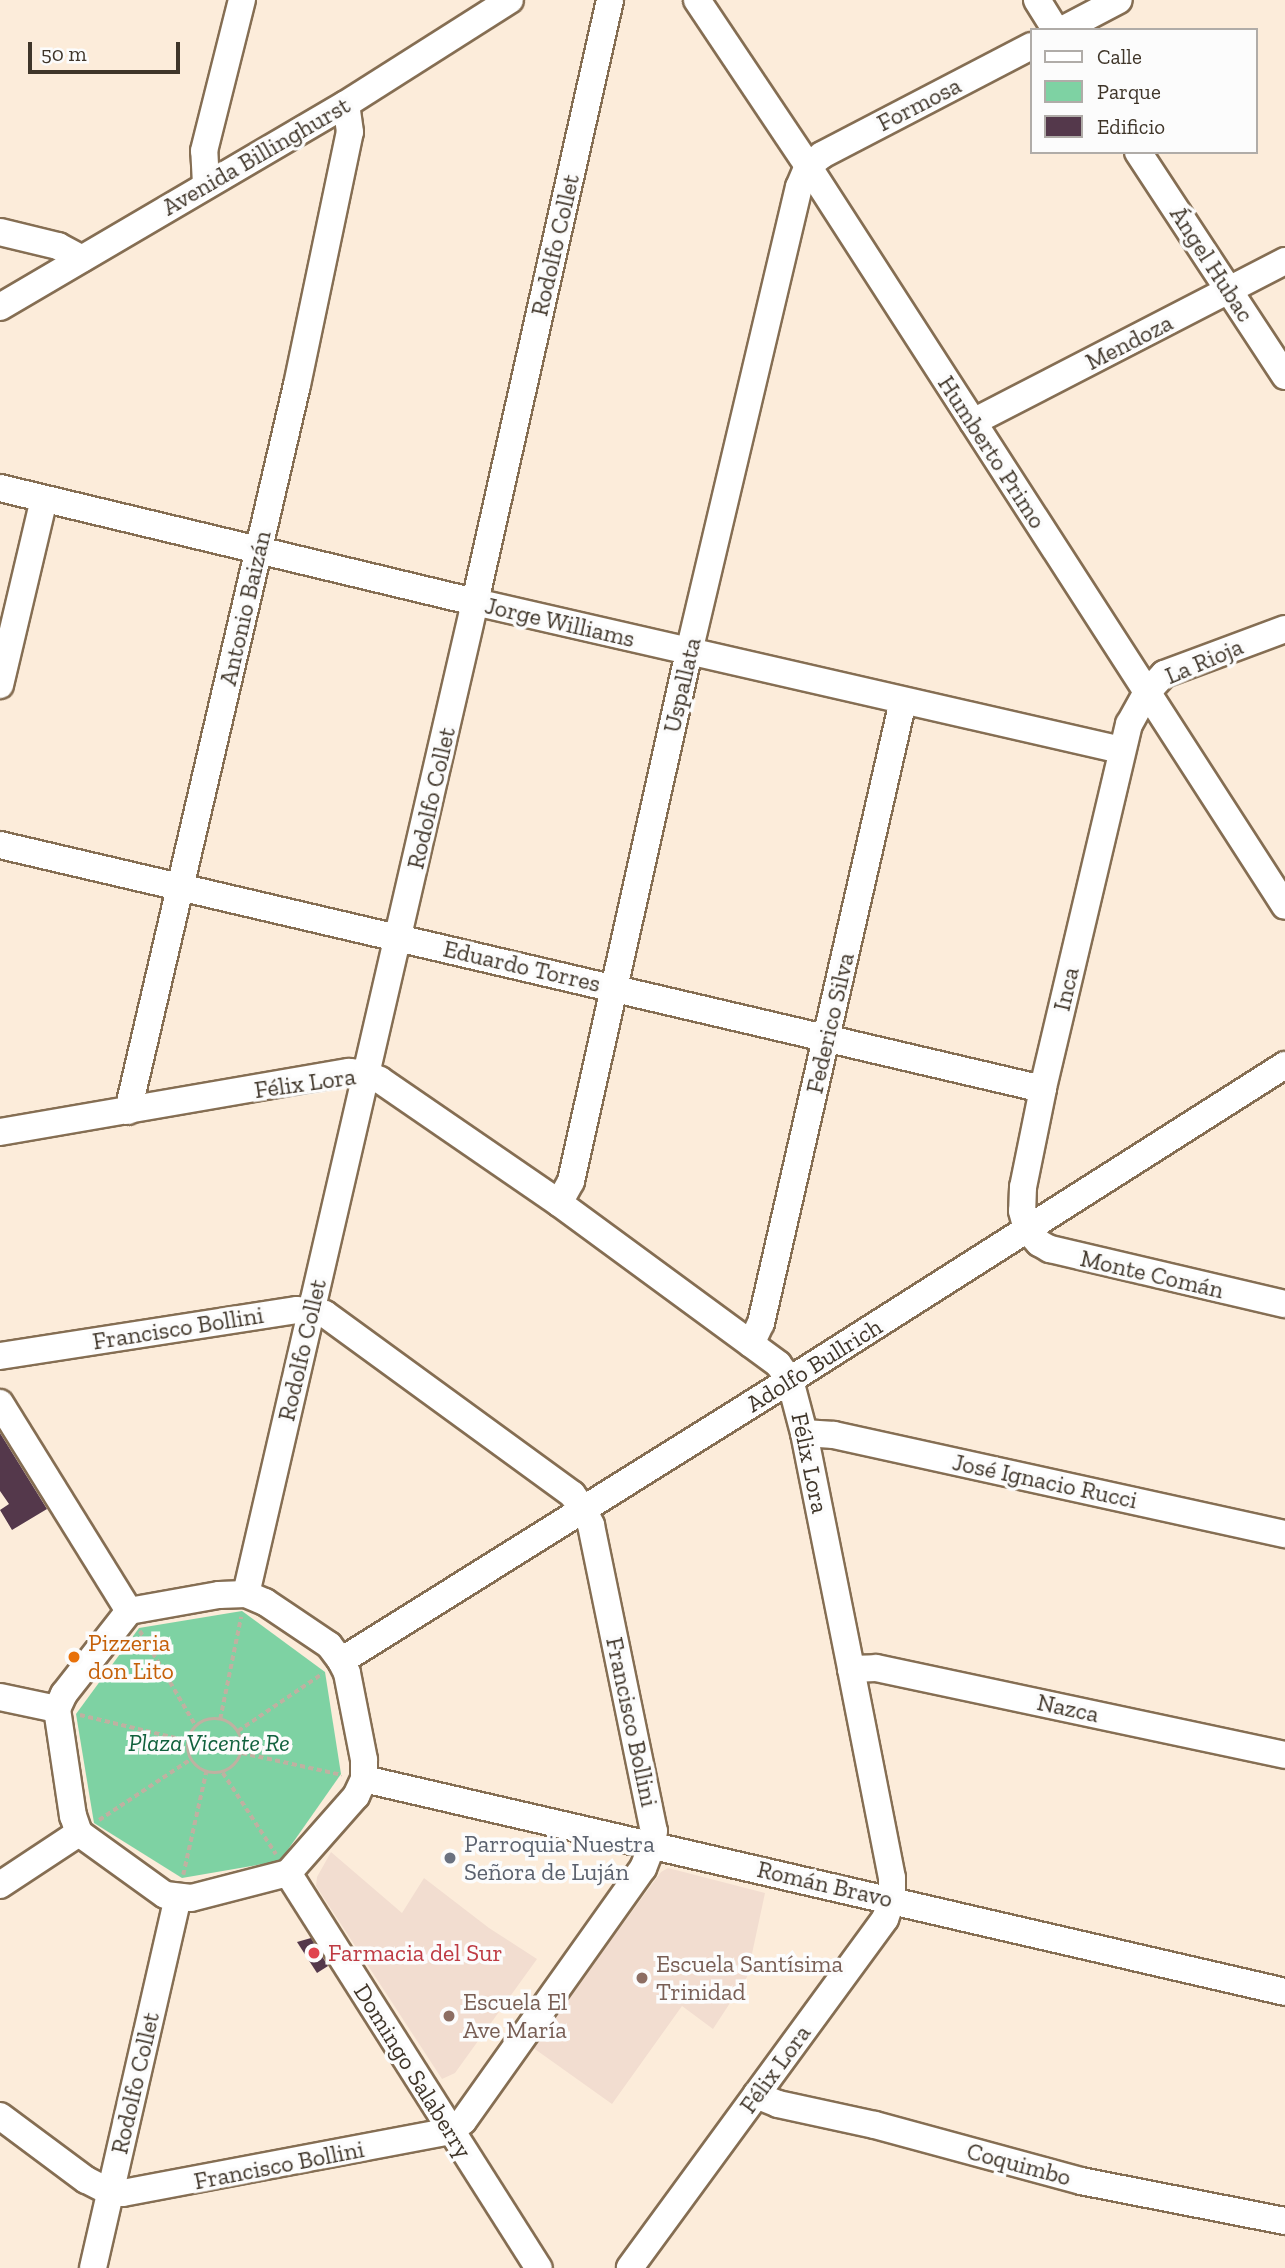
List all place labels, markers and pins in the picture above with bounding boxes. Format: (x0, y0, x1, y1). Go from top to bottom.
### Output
place label: Pizzeria don Lito (88, 1629, 174, 1685)
marker: Pizzeria don Lito (66, 1649, 82, 1665)
place label: Parroquia Nuestra Señora de Luján (464, 1830, 655, 1886)
marker: Parroquia Nuestra Señora de Luján (442, 1850, 458, 1866)
place label: Farmacia del Sur (328, 1939, 503, 1967)
marker: Farmacia del Sur (306, 1945, 322, 1961)
place label: Escuela Santísima Trinidad (656, 1950, 843, 2006)
marker: Escuela Santísima Trinidad (634, 1970, 650, 1986)
place label: Escuela El Ave María (463, 1988, 567, 2044)
marker: Escuela El Ave María (441, 2008, 457, 2024)

